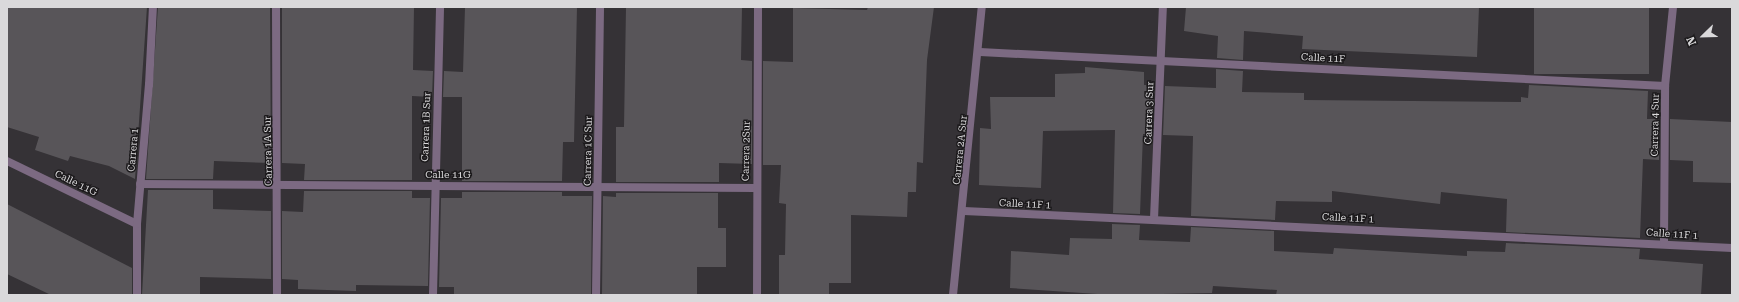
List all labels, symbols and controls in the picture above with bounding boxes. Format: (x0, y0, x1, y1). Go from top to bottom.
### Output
north arrow (1683, 16, 1723, 56)
text: N (1684, 34, 1699, 47)
street label: Calle 11F (1301, 51, 1345, 65)
street label: Carrera 3 Sur (1142, 81, 1156, 145)
street label: Carrera 1B Sur (419, 92, 433, 162)
street label: Carrera 4 Sur (1648, 93, 1662, 157)
street label: Carrera 2A Sur (950, 115, 970, 185)
street label: Carrera 1A Sur (261, 116, 275, 186)
street label: Carrera 1C Sur (581, 116, 595, 186)
street label: Carrera 2Sur (739, 121, 753, 181)
street label: Carrera 1 (125, 128, 141, 172)
street label: Calle 11G (53, 168, 99, 198)
street label: Calle 11G (425, 169, 471, 181)
street label: Calle 11F 1 (999, 197, 1051, 211)
street label: Calle 11F 1 (1322, 211, 1374, 225)
street label: Calle 11F 1 (1646, 226, 1698, 242)

